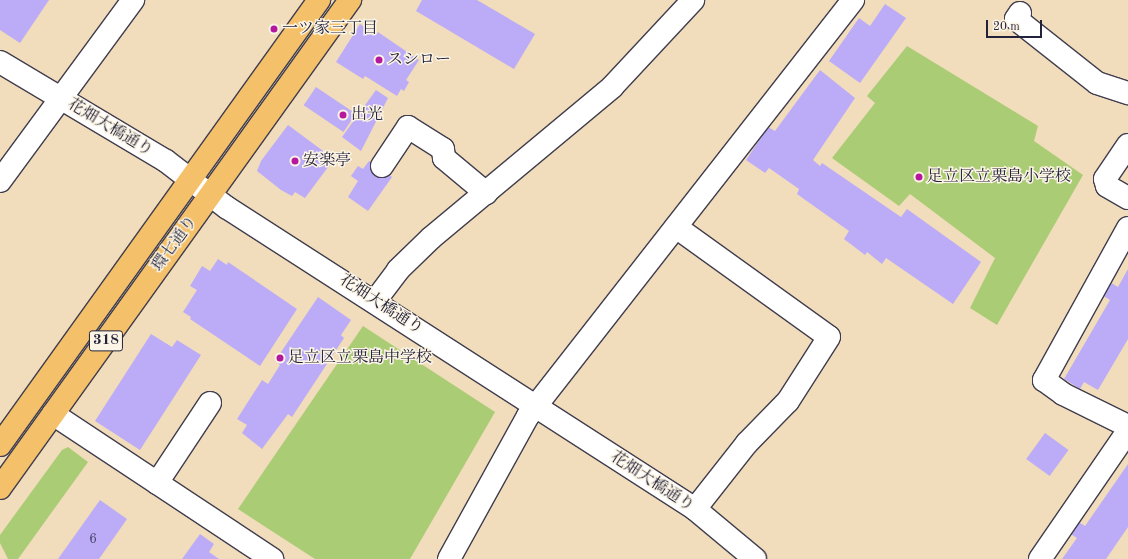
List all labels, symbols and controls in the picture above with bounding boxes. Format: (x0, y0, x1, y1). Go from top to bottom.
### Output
scale bar (988, 12, 1044, 38)
place label: 一ツ家三丁目 (282, 19, 378, 39)
text: 20 m (993, 21, 1020, 33)
marker: 一ツ家三丁目 (269, 24, 279, 34)
place label: スシロー (387, 50, 451, 70)
marker: スシロー (374, 55, 384, 65)
street label: 花畑大橋通り (64, 95, 156, 161)
place label: 出光 (351, 105, 383, 125)
marker: 出光 (338, 110, 348, 120)
place label: 安楽亭 (303, 151, 351, 171)
marker: 安楽亭 (290, 156, 300, 166)
place label: 足立区立栗島小学校 (927, 167, 1071, 187)
marker: 足立区立栗島小学校 (914, 172, 924, 182)
street label: 環七通り (148, 212, 202, 276)
street label: 花畑大橋通り (336, 271, 426, 339)
road number: 318 (88, 328, 124, 354)
place label: 足立区立栗島中学校 (288, 348, 432, 368)
marker: 足立区立栗島中学校 (275, 353, 285, 363)
street label: 花畑大橋通り (607, 448, 697, 516)
house number: 6 (89, 531, 97, 547)

